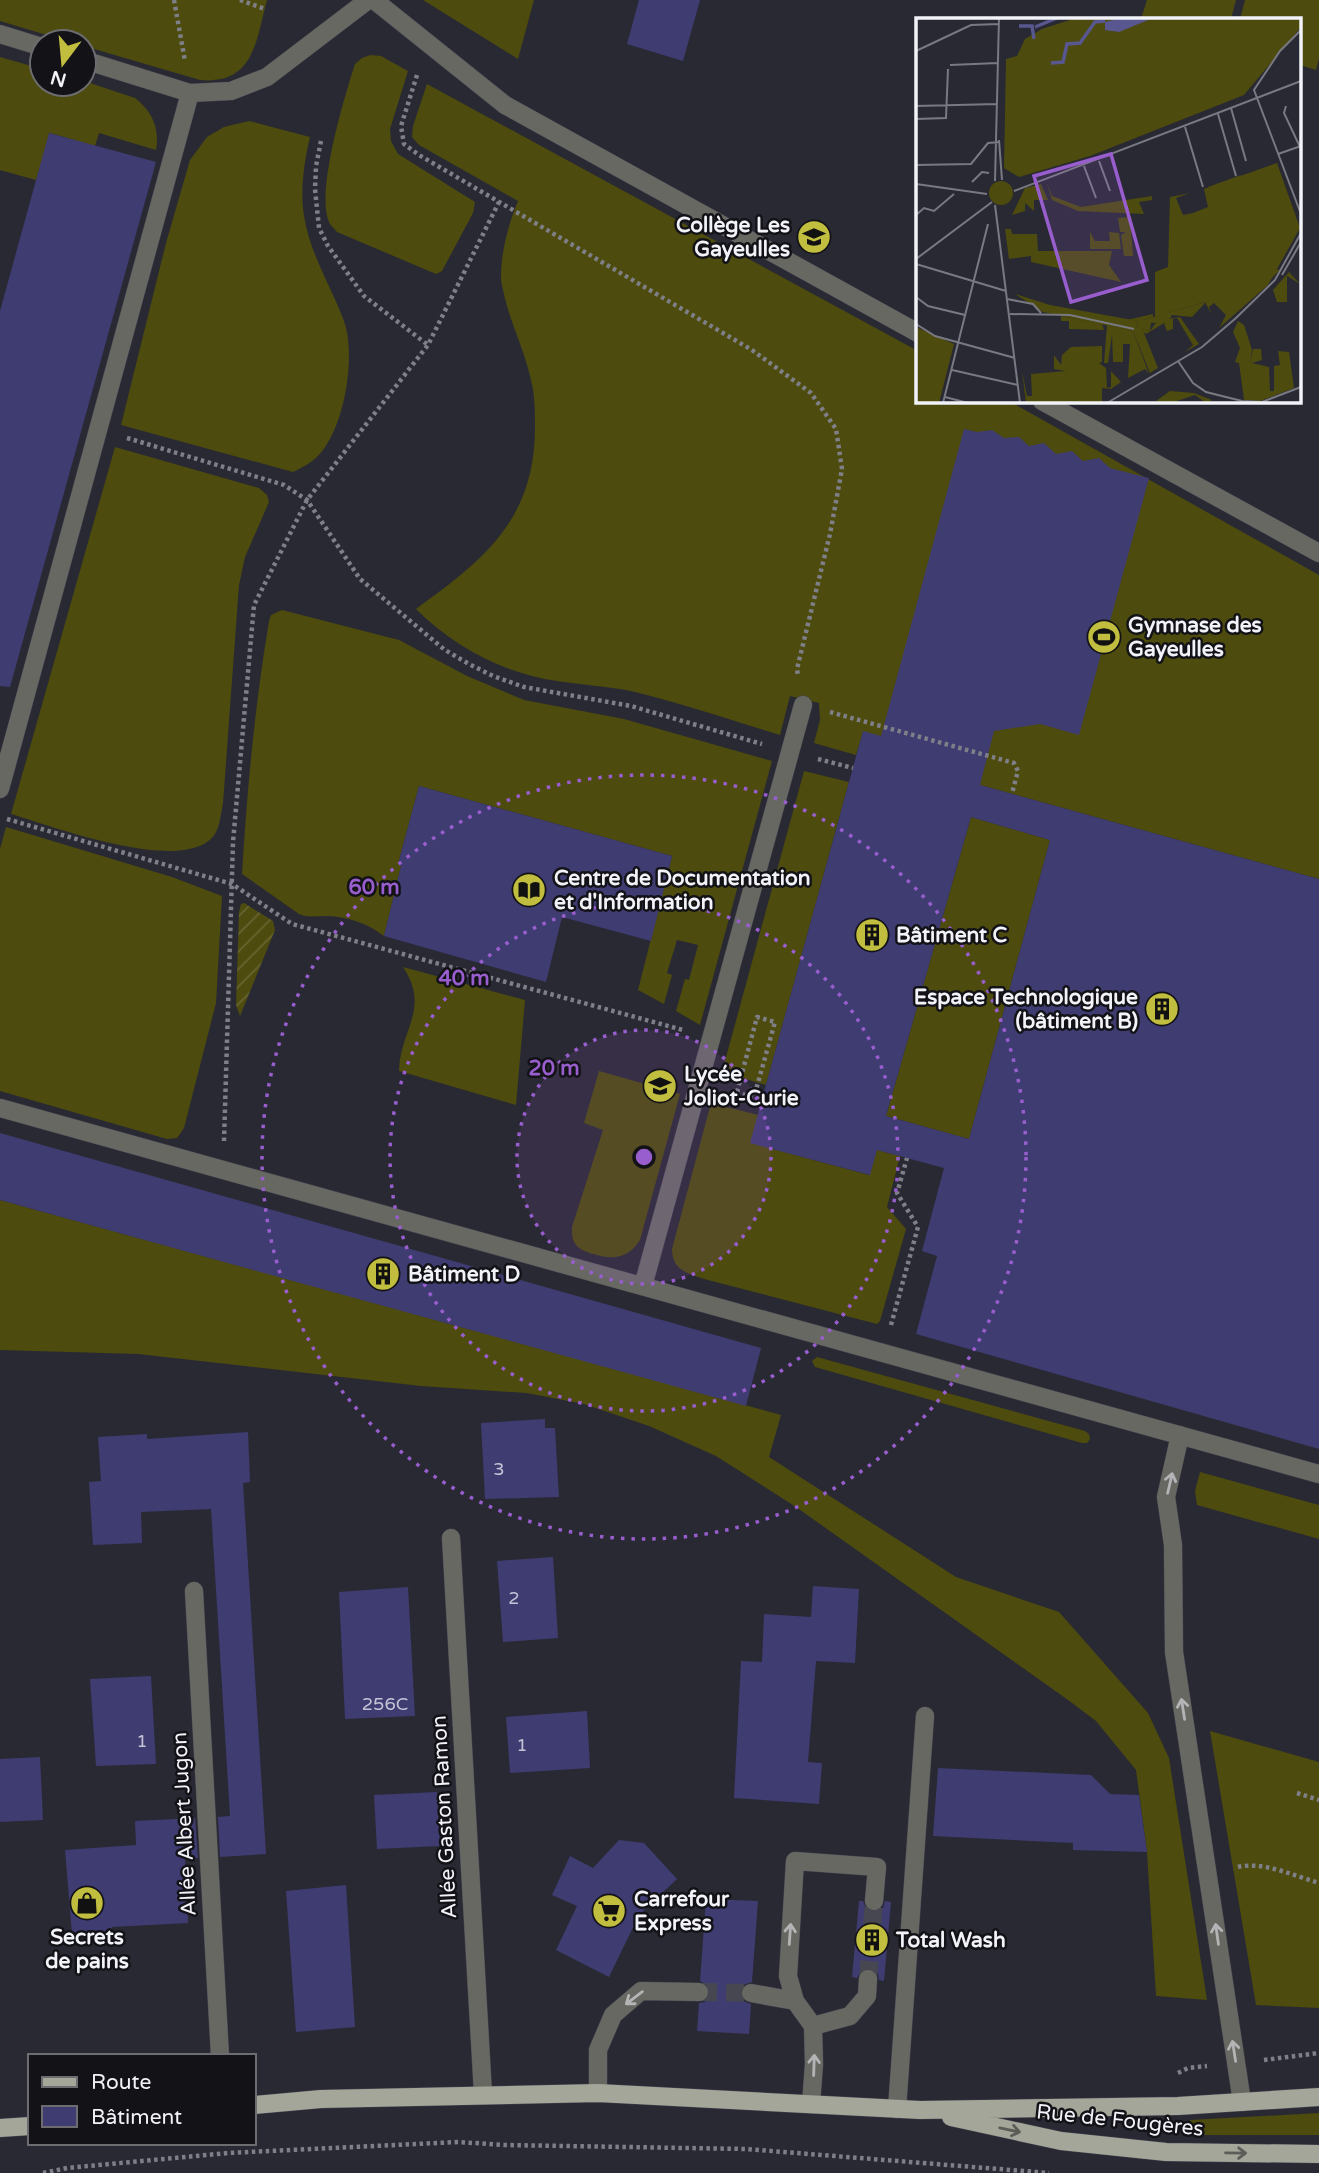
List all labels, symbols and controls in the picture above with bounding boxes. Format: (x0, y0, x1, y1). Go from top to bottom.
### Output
inset map (916, 18, 1302, 402)
north arrow (28, 28, 98, 98)
text: N (48, 66, 69, 91)
place label: Collège Les Gayeulles (676, 213, 790, 262)
school or university icon: Collège Les Gayeulles (795, 218, 833, 256)
place label: Gymnase des Gayeulles (1128, 613, 1262, 662)
sports icon: Gymnase des Gayeulles (1085, 618, 1123, 656)
place label: Centre de Documentation et d'Information (554, 866, 811, 915)
library icon: Centre de Documentation et d'Information (510, 871, 548, 909)
text: 60 m (348, 875, 400, 900)
building icon: Bâtiment C (853, 916, 891, 954)
place label: Bâtiment C (896, 923, 1008, 948)
text: 40 m (438, 966, 490, 991)
place label: Espace Technologique (bâtiment B) (914, 985, 1138, 1034)
building icon: Espace Technologique (bâtiment B) (1143, 990, 1181, 1028)
text: 20 m (528, 1056, 580, 1081)
place label: Lycée Joliot-Curie (683, 1062, 799, 1111)
school or university icon: Lycée Joliot-Curie (641, 1067, 679, 1105)
centre of rings (632, 1145, 656, 1169)
building icon: Bâtiment D (364, 1255, 402, 1293)
place label: Bâtiment D (408, 1262, 520, 1287)
house number: 3 (493, 1458, 505, 1480)
one-way arrow (1163, 1472, 1177, 1495)
house number: 2 (508, 1587, 520, 1609)
house number: 256C (362, 1693, 408, 1715)
one-way arrow (1176, 1698, 1189, 1721)
street label: Allée Gaston Ramon (427, 1715, 462, 1919)
house number: 1 (136, 1730, 148, 1752)
street label: Allée Albert Jugon (167, 1731, 202, 1917)
house number: 1 (516, 1734, 528, 1756)
shop icon: Secrets de pains (68, 1884, 106, 1922)
place label: Carrefour Express (634, 1887, 730, 1936)
supermarket icon: Carrefour Express (590, 1892, 628, 1930)
building icon: Total Wash (853, 1921, 891, 1959)
one-way arrow (784, 1923, 797, 1946)
one-way arrow (1210, 1923, 1223, 1945)
place label: Secrets de pains (45, 1925, 129, 1974)
place label: Total Wash (895, 1928, 1006, 1953)
one-way arrow (624, 1990, 643, 2005)
one-way arrow (1227, 2041, 1240, 2063)
legend (28, 2054, 256, 2145)
one-way arrow (807, 2054, 820, 2077)
text: Route (91, 2070, 151, 2095)
street label: Rue de Fougères (1035, 2099, 1205, 2142)
text: Bâtiment (91, 2105, 182, 2130)
one-way arrow (998, 2123, 1021, 2137)
one-way arrow (1224, 2146, 1247, 2159)

